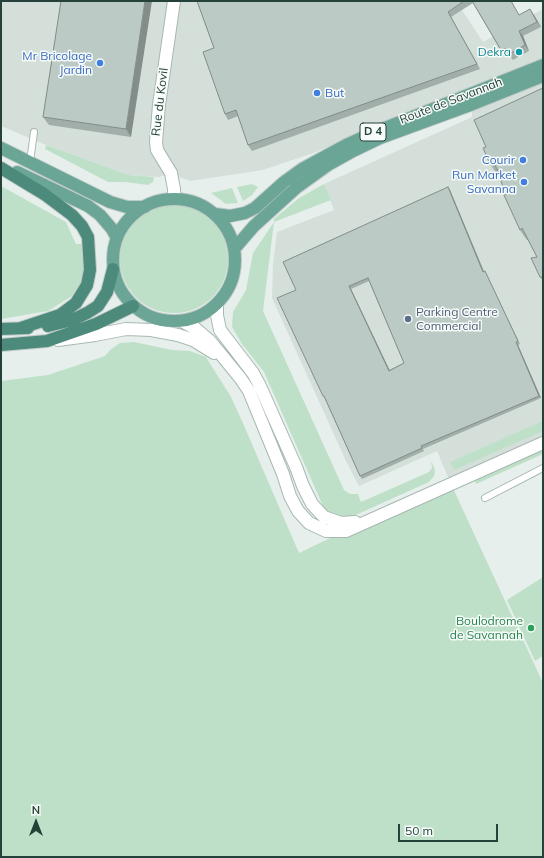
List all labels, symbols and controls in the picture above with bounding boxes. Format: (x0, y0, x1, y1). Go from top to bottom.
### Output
place label: Dekra (478, 45, 511, 59)
marker: Dekra (514, 47, 524, 57)
place label: Mr Bricolage Jardin (22, 49, 92, 77)
marker: Mr Bricolage Jardin (95, 58, 105, 68)
street label: Rue du Kovil (149, 67, 171, 137)
street label: Route de Savannah (398, 75, 504, 127)
place label: But (325, 86, 344, 100)
marker: But (312, 88, 322, 98)
road number: D 4 (360, 123, 386, 141)
place label: Courir (482, 153, 515, 167)
marker: Courir (518, 155, 528, 165)
place label: Run Market Savanna (452, 168, 516, 196)
marker: Run Market Savanna (519, 177, 529, 187)
place label: Parking Centre Commercial (416, 305, 498, 333)
marker: Parking Centre Commercial (403, 314, 413, 324)
place label: Boulodrome de Savannah (450, 614, 523, 642)
marker: Boulodrome de Savannah (526, 623, 536, 633)
north arrow (16, 802, 56, 842)
text: N (32, 803, 40, 817)
scale bar (400, 816, 500, 842)
text: 50 m (405, 823, 433, 838)

